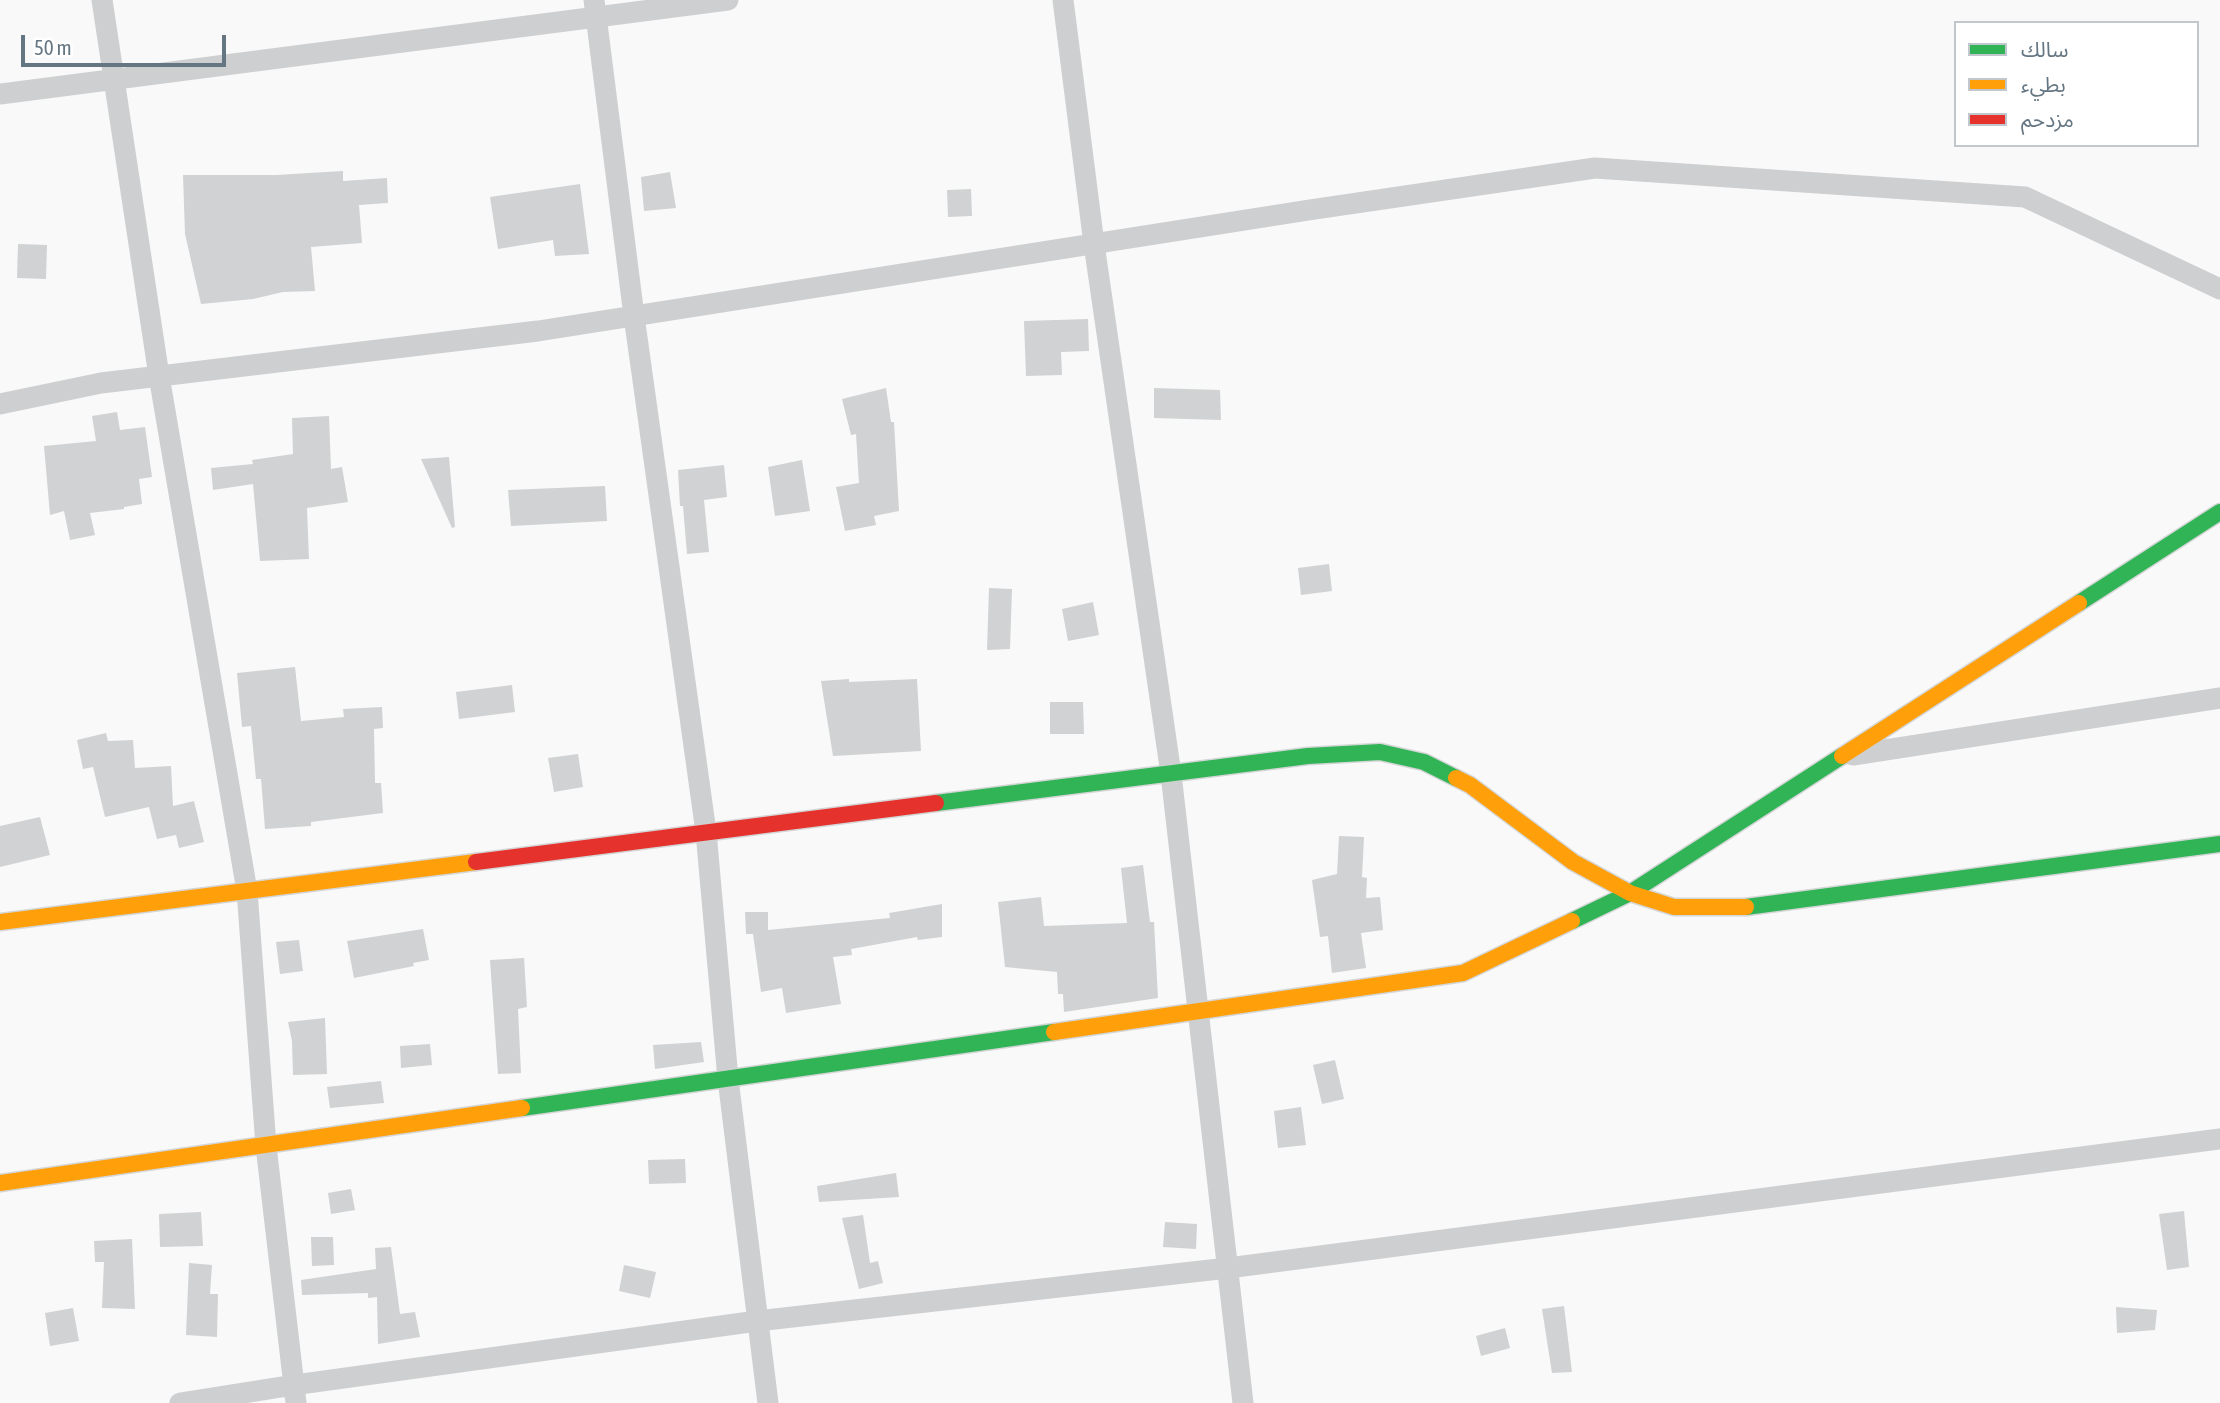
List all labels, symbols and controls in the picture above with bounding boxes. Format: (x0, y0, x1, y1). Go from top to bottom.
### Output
scale bar (24, 21, 229, 65)
legend (1954, 21, 2199, 147)
text: 50 m (34, 35, 72, 59)
text: سالك (2021, 37, 2068, 61)
text: بطيء (2021, 72, 2066, 96)
text: مزدحم (2021, 107, 2074, 131)

